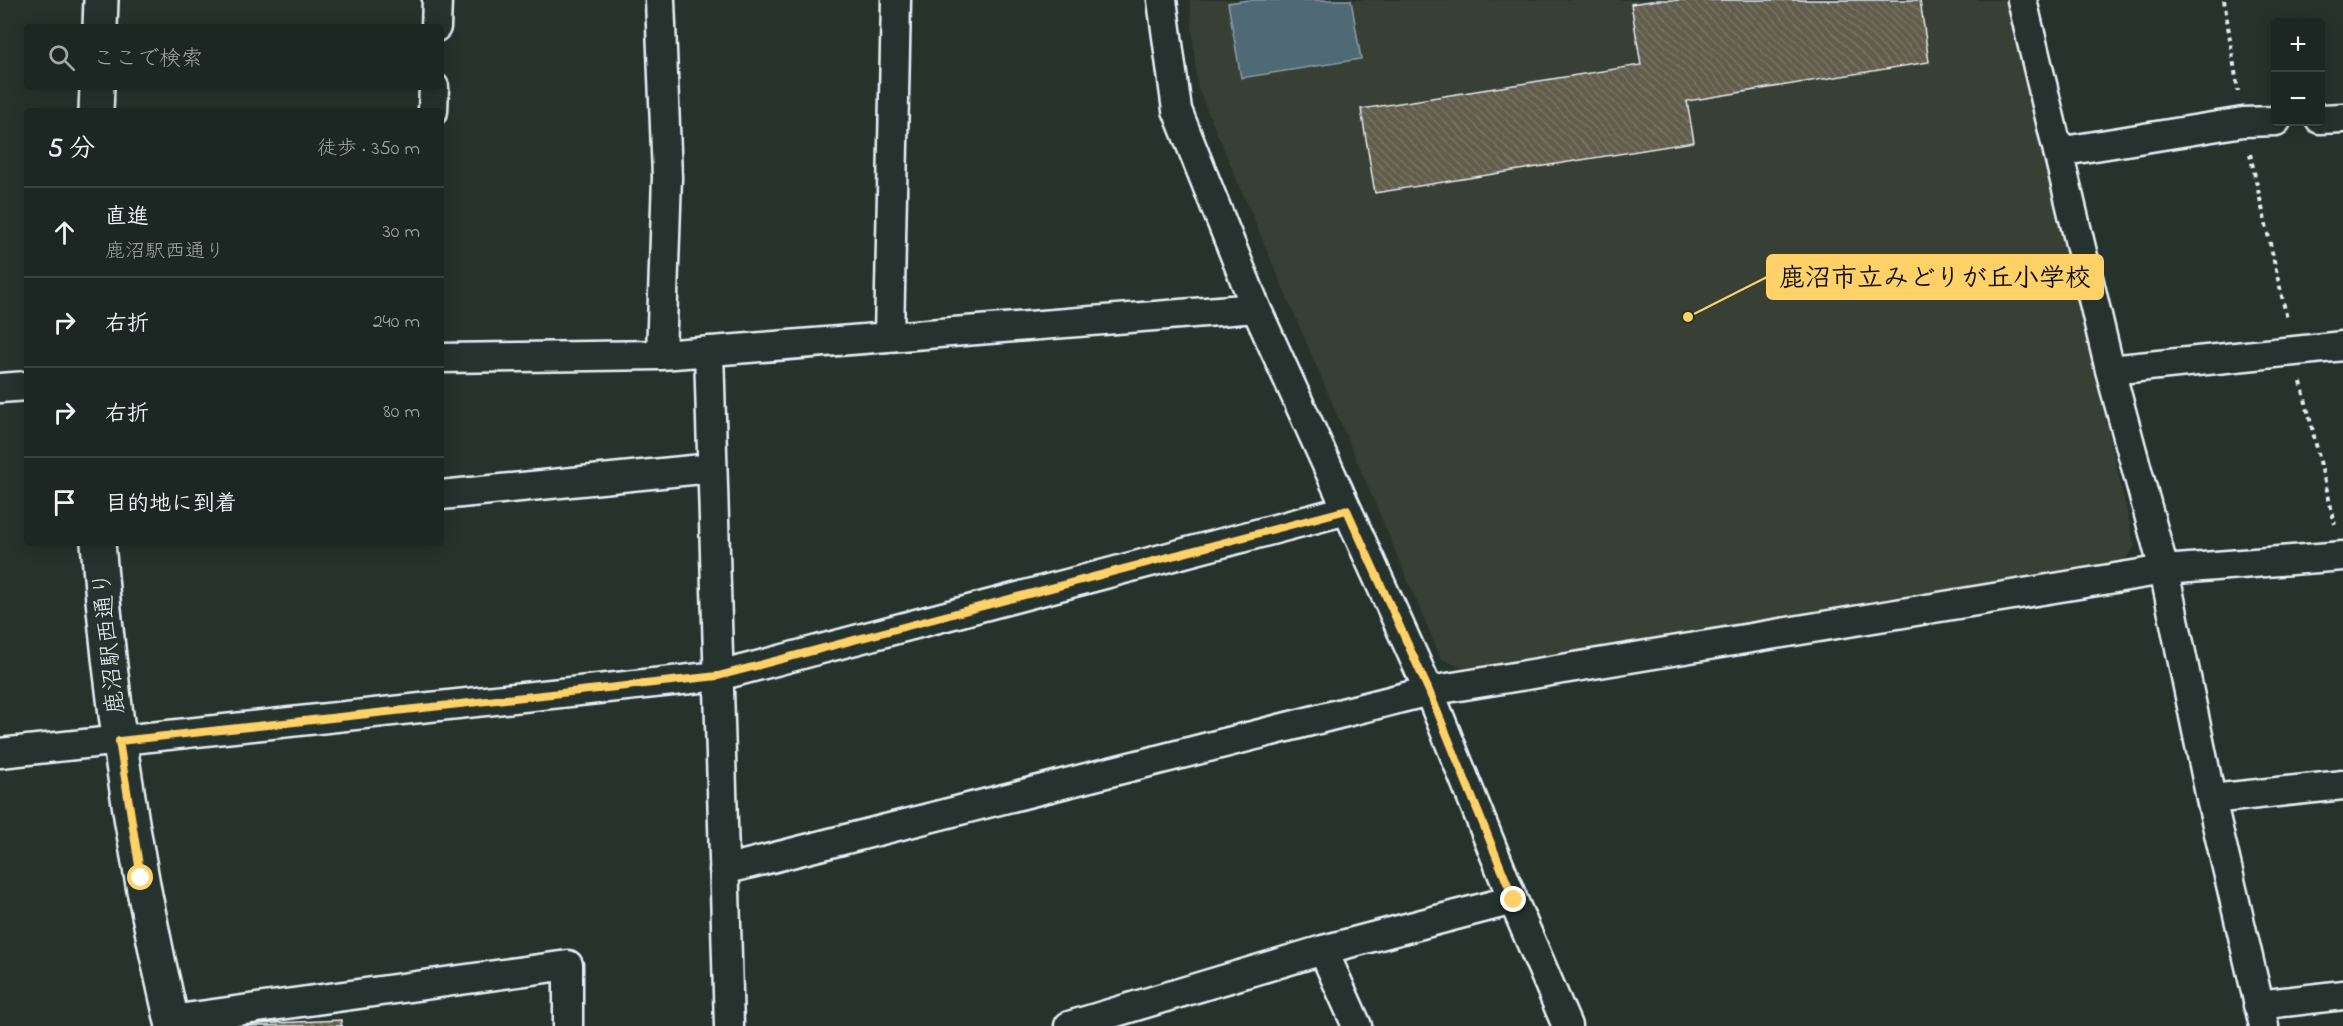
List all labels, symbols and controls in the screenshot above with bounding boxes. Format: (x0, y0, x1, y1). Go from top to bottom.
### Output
map controls (2271, 18, 2325, 126)
button: + (2271, 18, 2325, 72)
search box (24, 24, 444, 90)
icon: search (45, 41, 78, 74)
text: ここで検索 (93, 44, 203, 76)
button: − (2271, 72, 2325, 126)
text: 5 分 (48, 131, 95, 169)
text: 徒歩 · 350 m (317, 135, 420, 164)
text: 直進 (105, 202, 149, 234)
icon: ahead (48, 216, 81, 249)
text: 30 m (383, 218, 420, 247)
text: 鹿沼駅西通り (105, 238, 225, 267)
callout: 鹿沼市立みどりが丘小学校 (1767, 255, 2103, 299)
text: 鹿沼市立みどりが丘小学校 (1779, 261, 2091, 299)
icon: right (48, 306, 81, 339)
text: 240 m (373, 308, 420, 337)
text: 右折 (105, 309, 149, 341)
icon: right (48, 396, 81, 429)
text: 80 m (383, 398, 420, 427)
text: 右折 (105, 399, 149, 431)
icon: arrive (48, 486, 81, 519)
text: 目的地に到着 (105, 489, 237, 521)
street label: 鹿沼駅西通り (86, 569, 135, 716)
route start (127, 864, 153, 890)
route end (1500, 886, 1526, 912)

